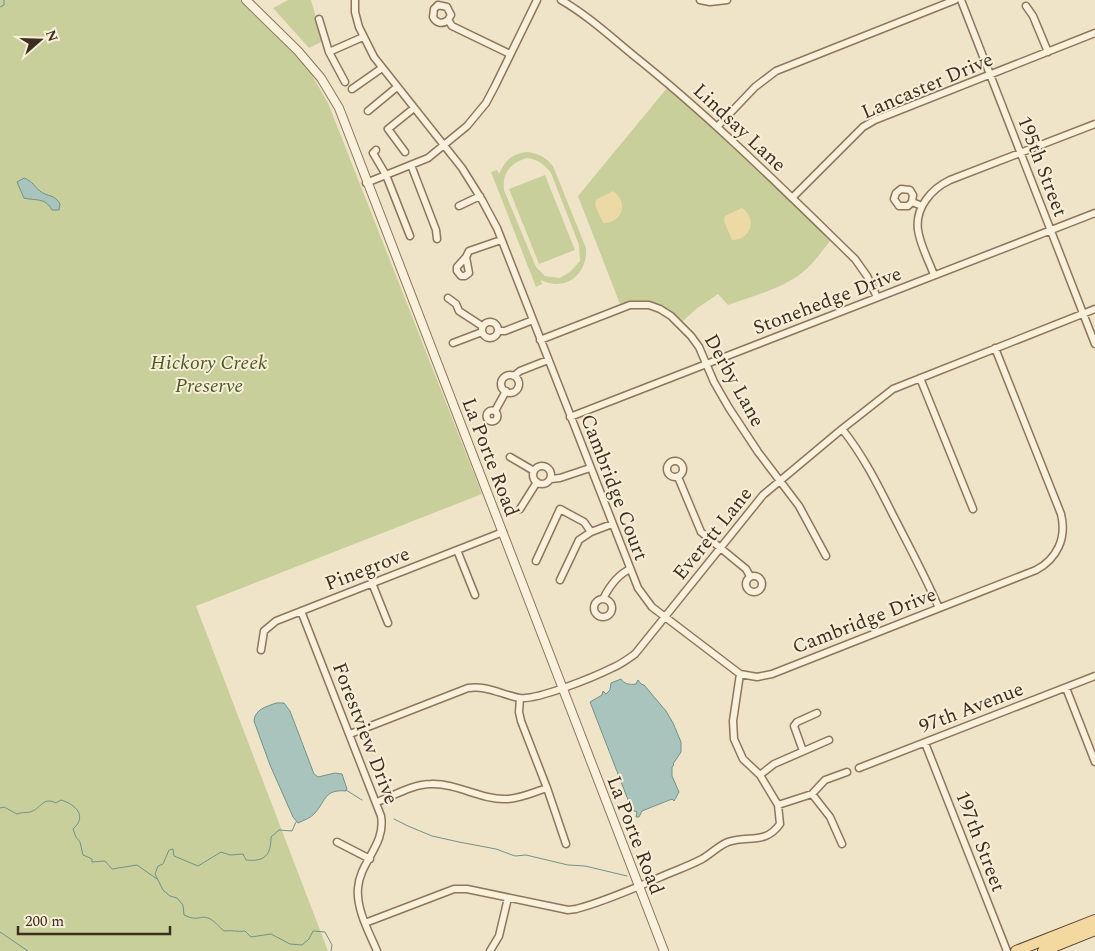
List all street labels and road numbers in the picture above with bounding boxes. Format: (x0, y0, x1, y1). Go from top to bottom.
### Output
street label: Lancaster Drive (857, 45, 998, 127)
street label: Lindsay Lane (686, 76, 793, 179)
street label: 195th Street (1009, 111, 1075, 221)
street label: Stonehedge Drive (749, 259, 906, 343)
street label: Derby Lane (696, 328, 772, 433)
street label: La Porte Road (454, 393, 527, 521)
street label: Cambridge Court (572, 410, 656, 565)
street label: Everett Lane (666, 480, 760, 587)
street label: Pinegrove (320, 539, 414, 599)
street label: Cambridge Drive (788, 580, 941, 662)
street label: Forestview Drive (324, 658, 406, 809)
street label: 97th Avenue (915, 674, 1028, 742)
street label: La Porte Road (599, 771, 672, 899)
street label: 197th Street (947, 786, 1013, 896)

